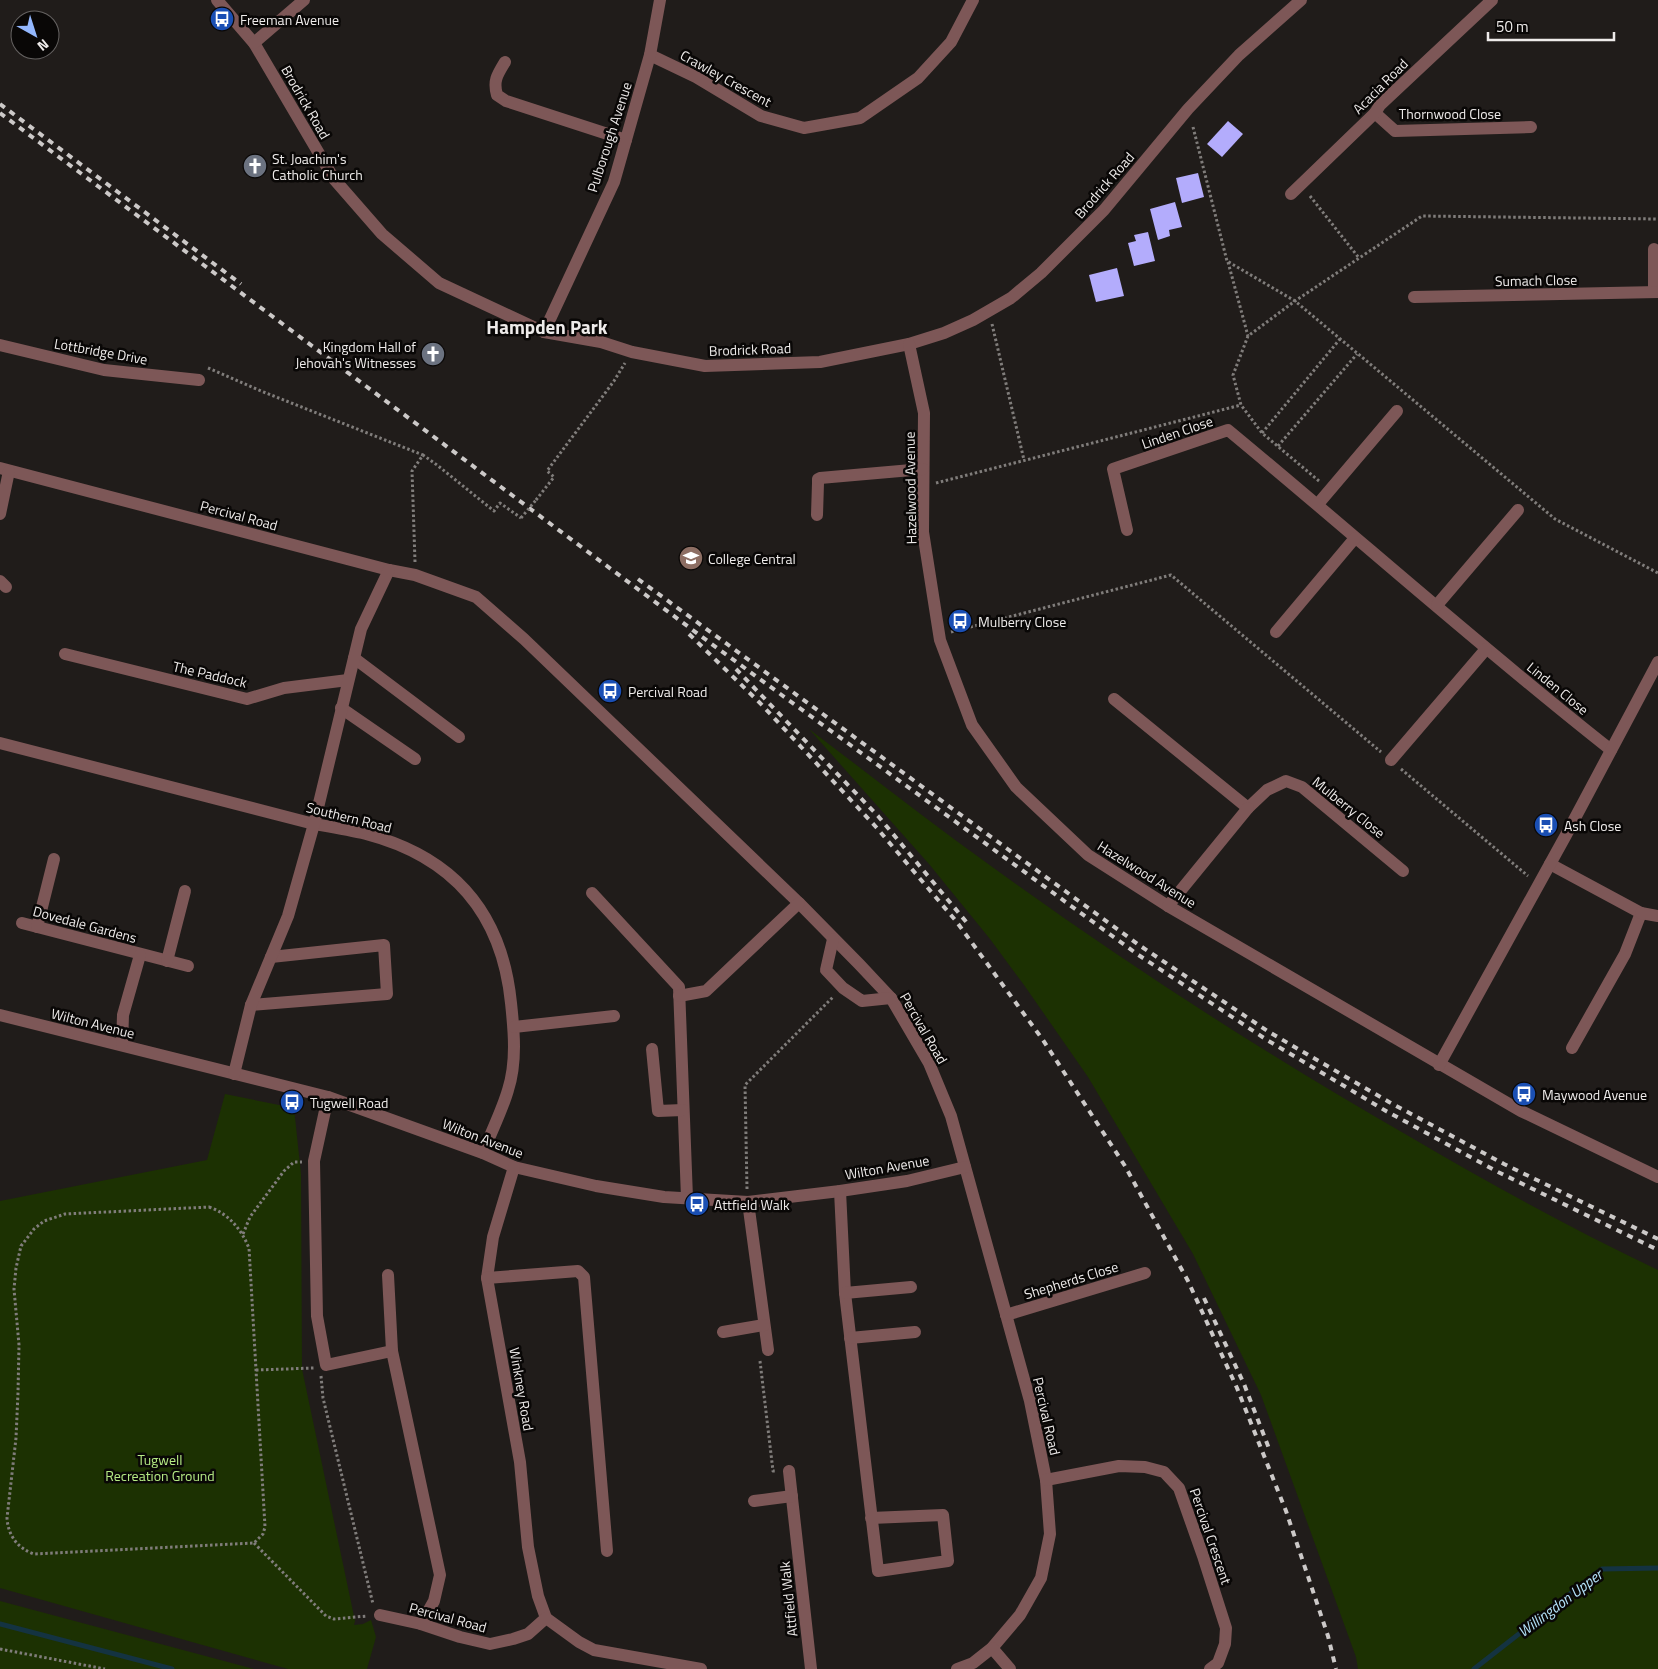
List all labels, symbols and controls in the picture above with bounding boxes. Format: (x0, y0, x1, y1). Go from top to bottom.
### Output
bus stop icon: Freeman Avenue (209, 6, 235, 32)
place label: Freeman Avenue (240, 9, 339, 30)
north arrow (10, 10, 60, 60)
scale bar (1488, 10, 1614, 42)
text: 50 m (1496, 15, 1529, 38)
text: N (33, 34, 54, 57)
street label: Crawley Crescent (677, 44, 776, 112)
street label: Acacia Road (1347, 53, 1413, 119)
street label: Brodrick Road (276, 61, 336, 143)
street label: Pulborough Avenue (581, 79, 637, 195)
street label: Thornwood Close (1399, 103, 1501, 124)
street label: Brodrick Road (1069, 147, 1139, 223)
place label: St. Joachim's Catholic Church (272, 148, 363, 185)
church icon: St. Joachim's Catholic Church (242, 153, 268, 179)
street label: Sumach Close (1495, 269, 1577, 291)
district label: Hampden Park (486, 312, 608, 341)
street label: Lottbridge Drive (53, 332, 149, 370)
place label: Kingdom Hall of Jehovah's Witnesses (295, 336, 416, 373)
street label: Brodrick Road (709, 337, 791, 361)
church icon: Kingdom Hall of Jehovah's Witnesses (420, 341, 446, 367)
street label: Linden Close (1139, 410, 1215, 454)
street label: Hazelwood Avenue (899, 431, 921, 545)
street label: Percival Road (198, 495, 280, 535)
school or university icon: College Central (678, 545, 704, 571)
place label: College Central (708, 548, 796, 569)
bus stop icon: Mulberry Close (947, 608, 973, 634)
place label: Mulberry Close (978, 611, 1066, 632)
street label: The Paddock (171, 655, 249, 693)
street label: Linden Close (1523, 656, 1593, 720)
bus stop icon: Percival Road (597, 678, 623, 704)
place label: Percival Road (628, 681, 707, 702)
street label: Mulberry Close (1308, 771, 1390, 843)
street label: Southern Road (304, 796, 394, 838)
bus stop icon: Ash Close (1533, 812, 1559, 838)
place label: Ash Close (1564, 815, 1621, 836)
street label: Hazelwood Avenue (1094, 835, 1200, 913)
street label: Dovedale Gardens (31, 900, 139, 948)
street label: Percival Road (895, 988, 953, 1068)
street label: Wilton Avenue (49, 1002, 137, 1044)
bus stop icon: Maywood Avenue (1511, 1081, 1537, 1107)
place label: Maywood Avenue (1542, 1084, 1647, 1105)
bus stop icon: Tugwell Road (279, 1089, 305, 1115)
place label: Tugwell Road (310, 1092, 388, 1113)
street label: Wilton Avenue (439, 1113, 527, 1163)
street label: Wilton Avenue (843, 1149, 931, 1185)
bus stop icon: Attfield Walk (684, 1191, 710, 1217)
place label: Attfield Walk (714, 1194, 790, 1215)
street label: Shepherds Close (1021, 1256, 1121, 1304)
street label: Winkney Road (504, 1346, 540, 1432)
street label: Percival Road (1028, 1375, 1066, 1457)
park label: Tugwell Recreation Ground (105, 1449, 215, 1486)
street label: Percival Crescent (1185, 1485, 1237, 1587)
street label: Attfield Walk (774, 1560, 802, 1638)
water label: Willingdon Upper (1513, 1562, 1609, 1642)
street label: Percival Road (407, 1597, 489, 1637)

